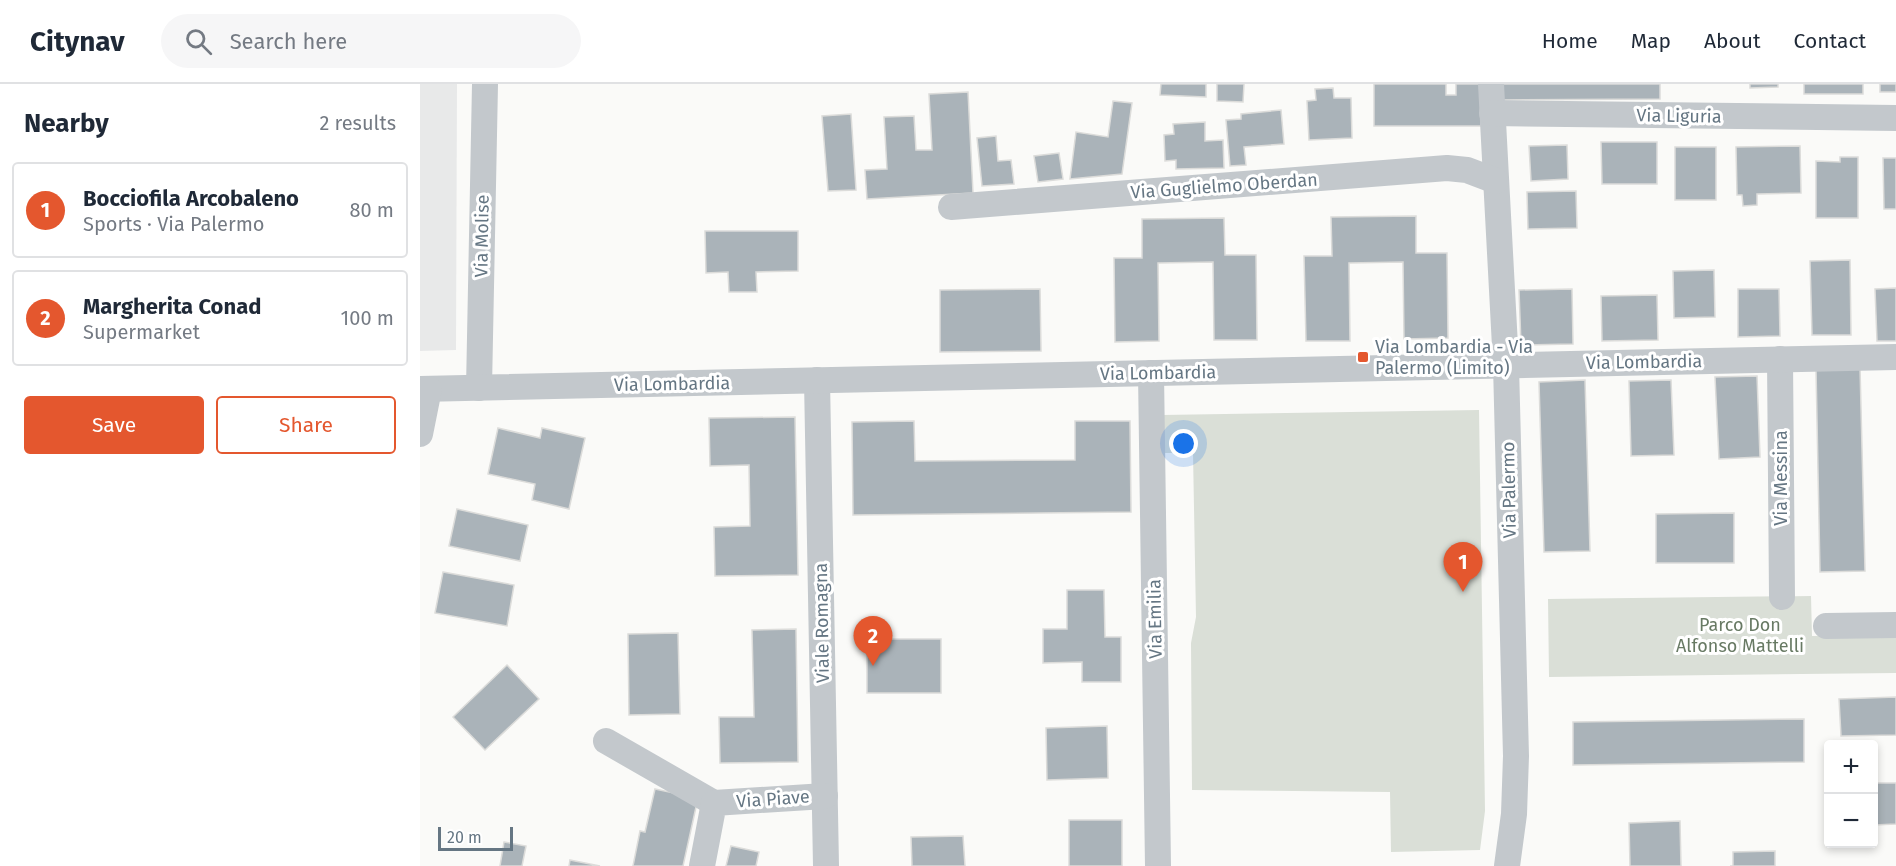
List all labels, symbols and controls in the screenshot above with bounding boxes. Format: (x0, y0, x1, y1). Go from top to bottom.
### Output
search box (161, 14, 581, 68)
text: Citynav (30, 25, 125, 58)
icon: search (182, 25, 215, 58)
text: Search here (230, 28, 347, 55)
text: Home (1542, 28, 1598, 54)
text: Map (1631, 28, 1671, 54)
text: About (1704, 28, 1761, 54)
text: Contact (1794, 28, 1866, 54)
street label: Via Liguria (1636, 104, 1722, 128)
text: Nearby (24, 108, 109, 139)
text: 2 results (319, 111, 396, 135)
street label: Via Guglielmo Oberdan (1130, 168, 1318, 204)
text: Bocciofila Arcobaleno (83, 185, 299, 212)
street label: Via Molise (470, 194, 494, 278)
text: 1 (41, 198, 50, 222)
text: 80 m (349, 198, 394, 222)
text: Sports · Via Palermo (83, 212, 264, 236)
text: Margherita Conad (83, 293, 261, 320)
text: 2 (40, 306, 51, 330)
text: 100 m (341, 306, 394, 330)
text: Supermarket (83, 320, 200, 344)
place label: Via Lombardia - Via Palermo (Limito) (1375, 336, 1533, 379)
marker: Via Lombardia - Via Palermo (Limito) (1356, 350, 1370, 364)
street label: Via Lombardia (1586, 350, 1702, 374)
street label: Via Lombardia (1100, 361, 1216, 385)
street label: Via Lombardia (614, 372, 730, 396)
button: Save (24, 396, 204, 454)
button: Share (216, 396, 396, 454)
your location (1169, 429, 1198, 458)
street label: Via Messina (1770, 430, 1792, 526)
street label: Via Palermo (1497, 442, 1521, 538)
pin: 1 (1444, 542, 1482, 592)
street label: Viale Romagna (810, 563, 834, 683)
street label: Via Emilia (1143, 579, 1167, 659)
park label: Parco Don Alfonso Mattelli (1676, 614, 1804, 657)
pin: 2 (854, 616, 892, 666)
map controls (1824, 740, 1878, 848)
button: + (1824, 740, 1878, 794)
street label: Via Piave (736, 785, 810, 813)
button: − (1824, 794, 1878, 848)
scale bar (438, 824, 513, 852)
text: 20 m (447, 828, 482, 847)

